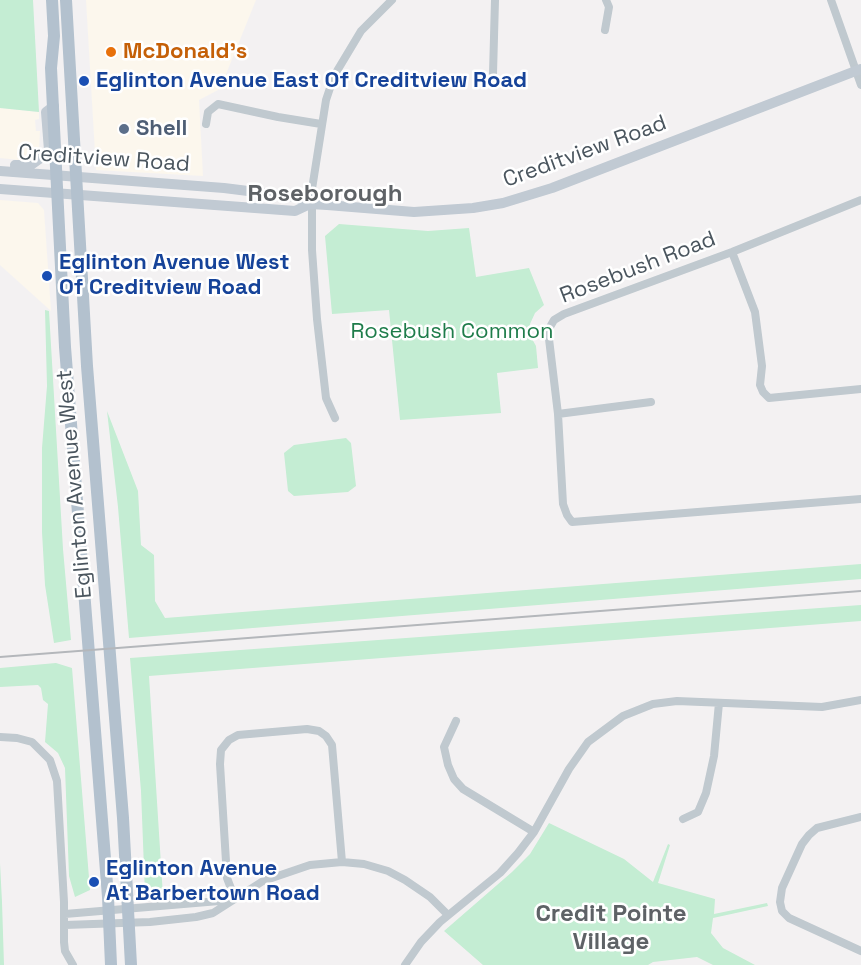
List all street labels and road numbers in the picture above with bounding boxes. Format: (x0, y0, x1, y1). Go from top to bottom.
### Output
street label: Creditview Road (500, 110, 670, 194)
street label: Creditview Road (17, 140, 191, 178)
street label: Rosebush Road (557, 226, 719, 310)
street label: Eglinton Avenue West (52, 368, 98, 600)

